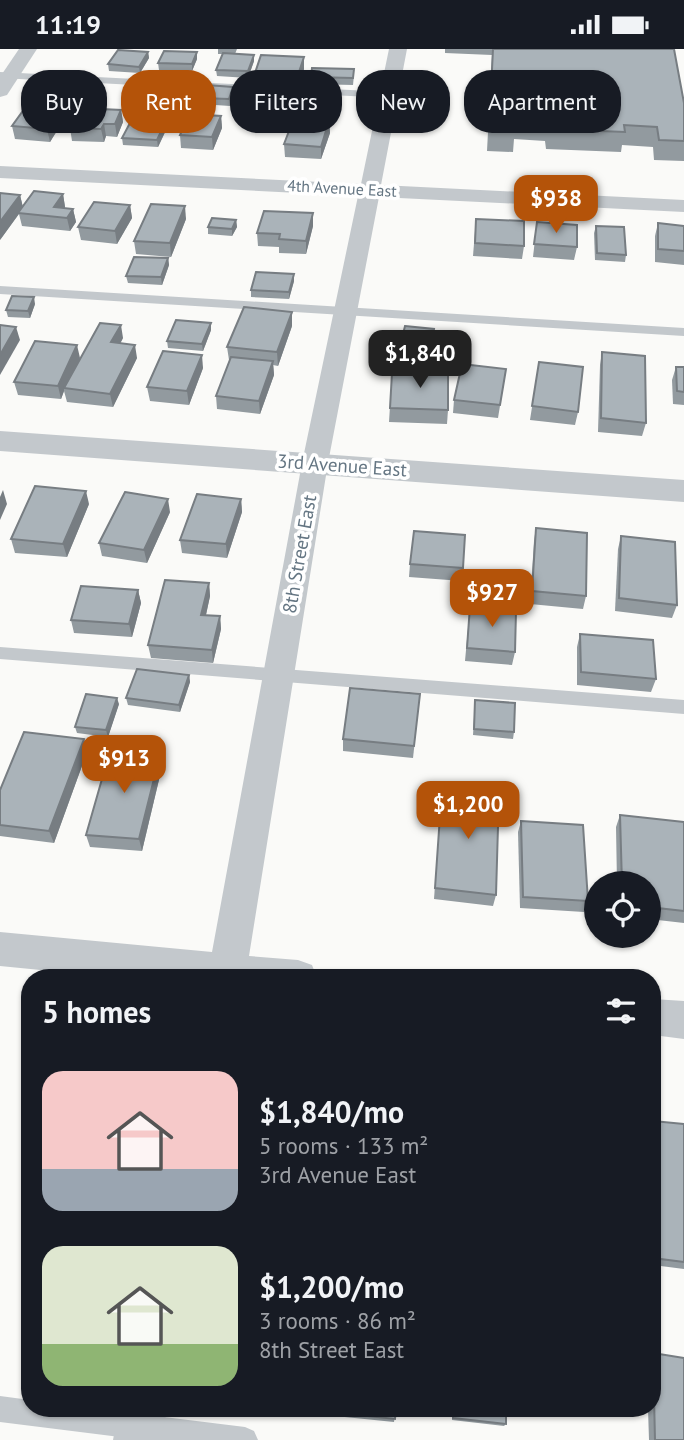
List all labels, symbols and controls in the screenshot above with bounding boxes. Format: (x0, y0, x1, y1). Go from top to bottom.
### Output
text: 11:19 (35, 8, 101, 41)
chip: Buy (21, 70, 107, 133)
chip: Rent (121, 70, 216, 133)
chip: Filters (230, 70, 342, 133)
chip: New (356, 70, 450, 133)
chip: Apartment (464, 70, 621, 133)
street label: 4th Avenue East (287, 175, 398, 201)
pin: $938 (515, 176, 597, 235)
text: $938 (530, 183, 582, 212)
pin: $1,840 (363, 331, 477, 390)
text: $1,840 (384, 338, 456, 367)
street label: 3rd Avenue East (276, 448, 408, 482)
street label: 8th Street East (277, 492, 321, 615)
pin: $927 (451, 569, 533, 629)
text: $927 (466, 577, 518, 606)
pin: $913 (83, 735, 165, 795)
text: $913 (98, 743, 150, 772)
pin: $1,200 (411, 781, 525, 841)
text: $1,200 (432, 789, 504, 818)
map controls (584, 871, 661, 948)
button: locate (584, 871, 661, 948)
text: 5 homes (42, 992, 151, 1031)
icon: filters (602, 992, 640, 1030)
text: $1,840/mo (259, 1092, 404, 1131)
icon: home (98, 1099, 182, 1183)
text: 5 rooms · 133 m² (259, 1131, 428, 1160)
text: 3rd Avenue East (259, 1160, 416, 1189)
text: $1,200/mo (259, 1267, 404, 1306)
icon: home (98, 1274, 182, 1358)
text: 3 rooms · 86 m² (259, 1306, 416, 1335)
text: 8th Street East (259, 1335, 404, 1364)

